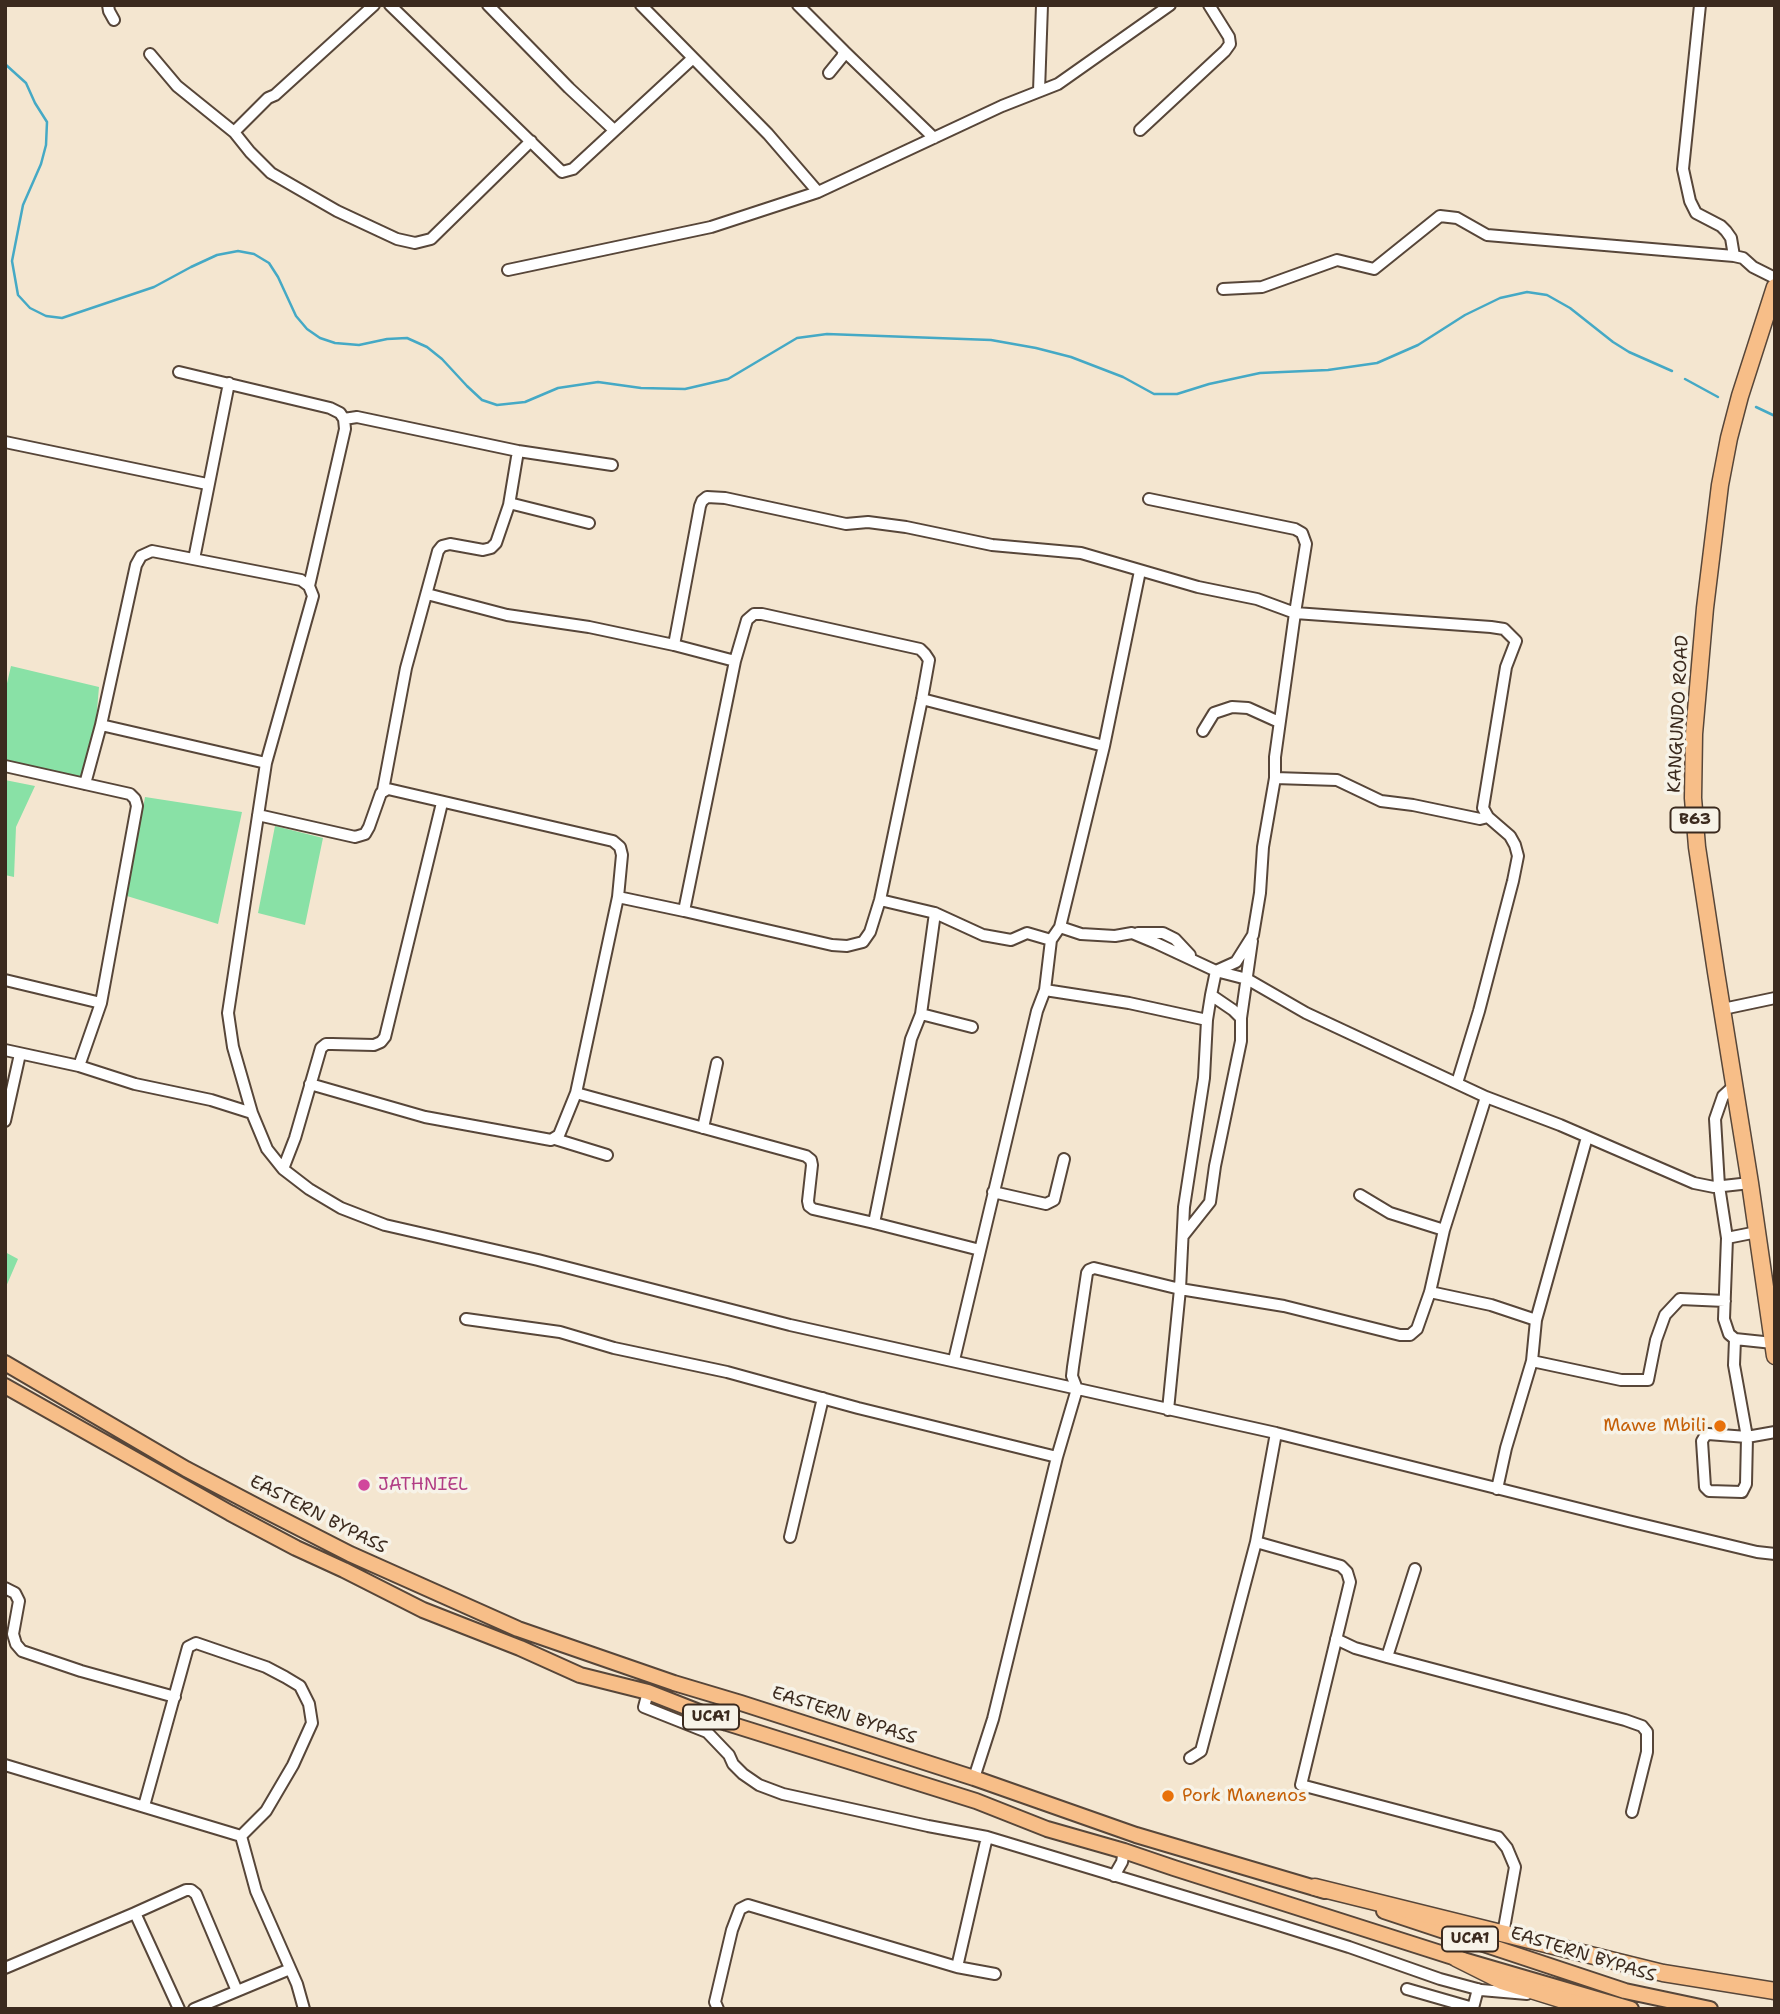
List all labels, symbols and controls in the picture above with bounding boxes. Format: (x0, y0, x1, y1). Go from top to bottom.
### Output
street label: KANGUNDO ROAD (1664, 634, 1694, 794)
road number: B63 (1670, 807, 1720, 832)
place label: Mawe Mbili (1603, 1415, 1706, 1437)
marker: Mawe Mbili (1712, 1418, 1728, 1434)
street label: EASTERN BYPASS (246, 1471, 390, 1559)
place label: JATHNIEL (378, 1474, 468, 1496)
marker: JATHNIEL (356, 1477, 372, 1493)
street label: EASTERN BYPASS (769, 1682, 919, 1750)
road number: UCA1 (683, 1704, 739, 1730)
place label: Pork Manenos (1182, 1785, 1307, 1807)
marker: Pork Manenos (1160, 1788, 1176, 1804)
street label: EASTERN BYPASS (1508, 1923, 1658, 1987)
road number: UCA1 (1442, 1926, 1498, 1952)

